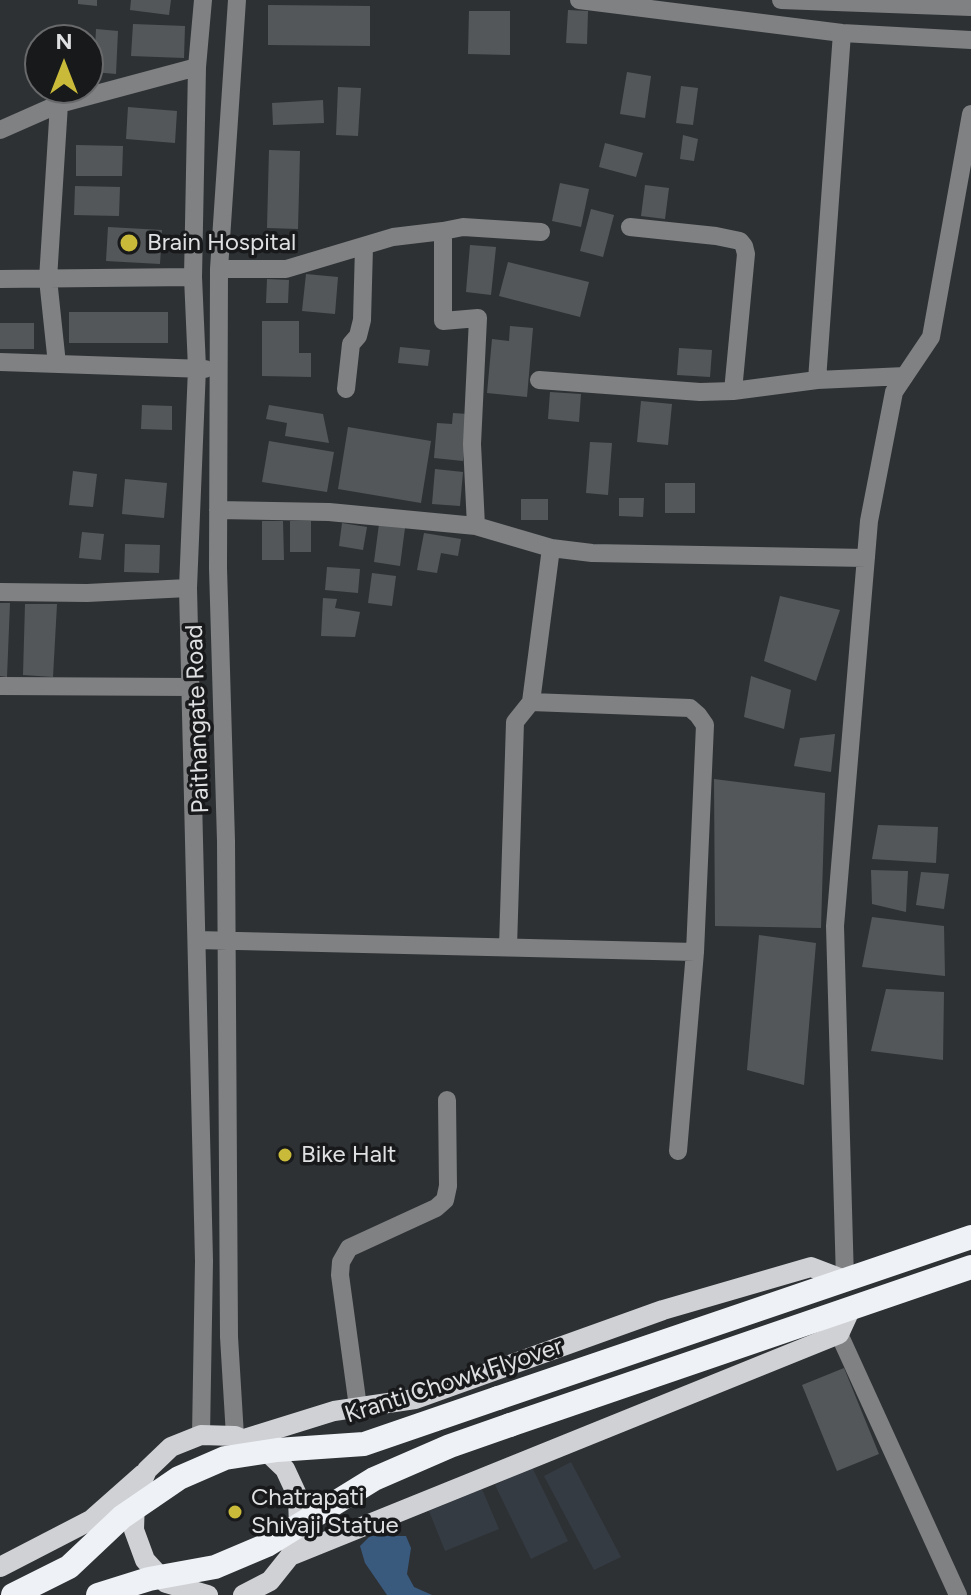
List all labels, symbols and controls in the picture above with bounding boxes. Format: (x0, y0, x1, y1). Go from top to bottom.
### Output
north arrow (24, 24, 104, 104)
text: N (55, 28, 73, 55)
place label: Brain Hospital (147, 229, 296, 257)
marker: Brain Hospital (118, 232, 140, 254)
street label: Paithangate Road (180, 624, 216, 814)
place label: Bike Halt (301, 1141, 396, 1169)
marker: Bike Halt (276, 1146, 294, 1164)
street label: Kranti Chowk Flyover (341, 1332, 567, 1430)
place label: Chatrapati Shivaji Statue (251, 1484, 399, 1540)
marker: Chatrapati Shivaji Statue (226, 1503, 244, 1521)

